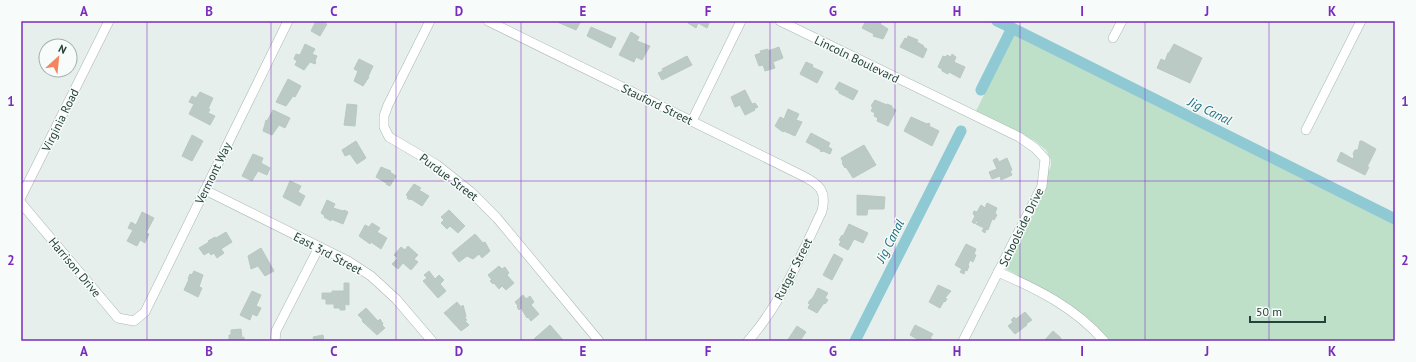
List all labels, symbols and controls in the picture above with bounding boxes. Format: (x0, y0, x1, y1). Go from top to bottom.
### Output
text: A (80, 3, 88, 20)
text: B (205, 3, 213, 20)
text: C (330, 3, 338, 20)
text: D (455, 3, 463, 20)
text: E (580, 3, 587, 20)
text: F (705, 3, 712, 20)
text: G (829, 3, 837, 20)
text: H (953, 3, 961, 20)
text: I (1080, 3, 1084, 20)
text: J (1204, 3, 1209, 20)
text: K (1328, 3, 1336, 20)
street label: Lincoln Boulevard (812, 32, 902, 86)
north arrow (38, 38, 78, 78)
text: N (56, 41, 69, 57)
street label: Stauford Street (619, 80, 695, 128)
street label: Virginia Road (38, 86, 82, 155)
text: 1 (7, 93, 15, 110)
water label: Jig Canal (1184, 93, 1235, 129)
text: 1 (1401, 93, 1409, 110)
street label: Vermont Way (191, 139, 235, 207)
street label: Purdue Street (417, 150, 481, 204)
street label: Schoolside Drive (995, 185, 1047, 269)
water label: Jig Canal (871, 216, 908, 266)
street label: East 3rd Street (291, 229, 365, 277)
street label: Harrison Drive (46, 234, 104, 300)
street label: Rutger Street (771, 235, 815, 303)
text: 2 (7, 252, 15, 269)
text: 2 (1401, 252, 1409, 269)
scale bar (1250, 298, 1325, 324)
text: 50 m (1256, 304, 1282, 319)
text: A (80, 343, 88, 360)
text: B (205, 343, 213, 360)
text: C (330, 343, 338, 360)
text: D (455, 343, 463, 360)
text: E (580, 343, 587, 360)
text: F (705, 343, 712, 360)
text: G (829, 343, 837, 360)
text: H (953, 343, 961, 360)
text: I (1080, 343, 1084, 360)
text: J (1204, 343, 1209, 360)
text: K (1328, 343, 1336, 360)

